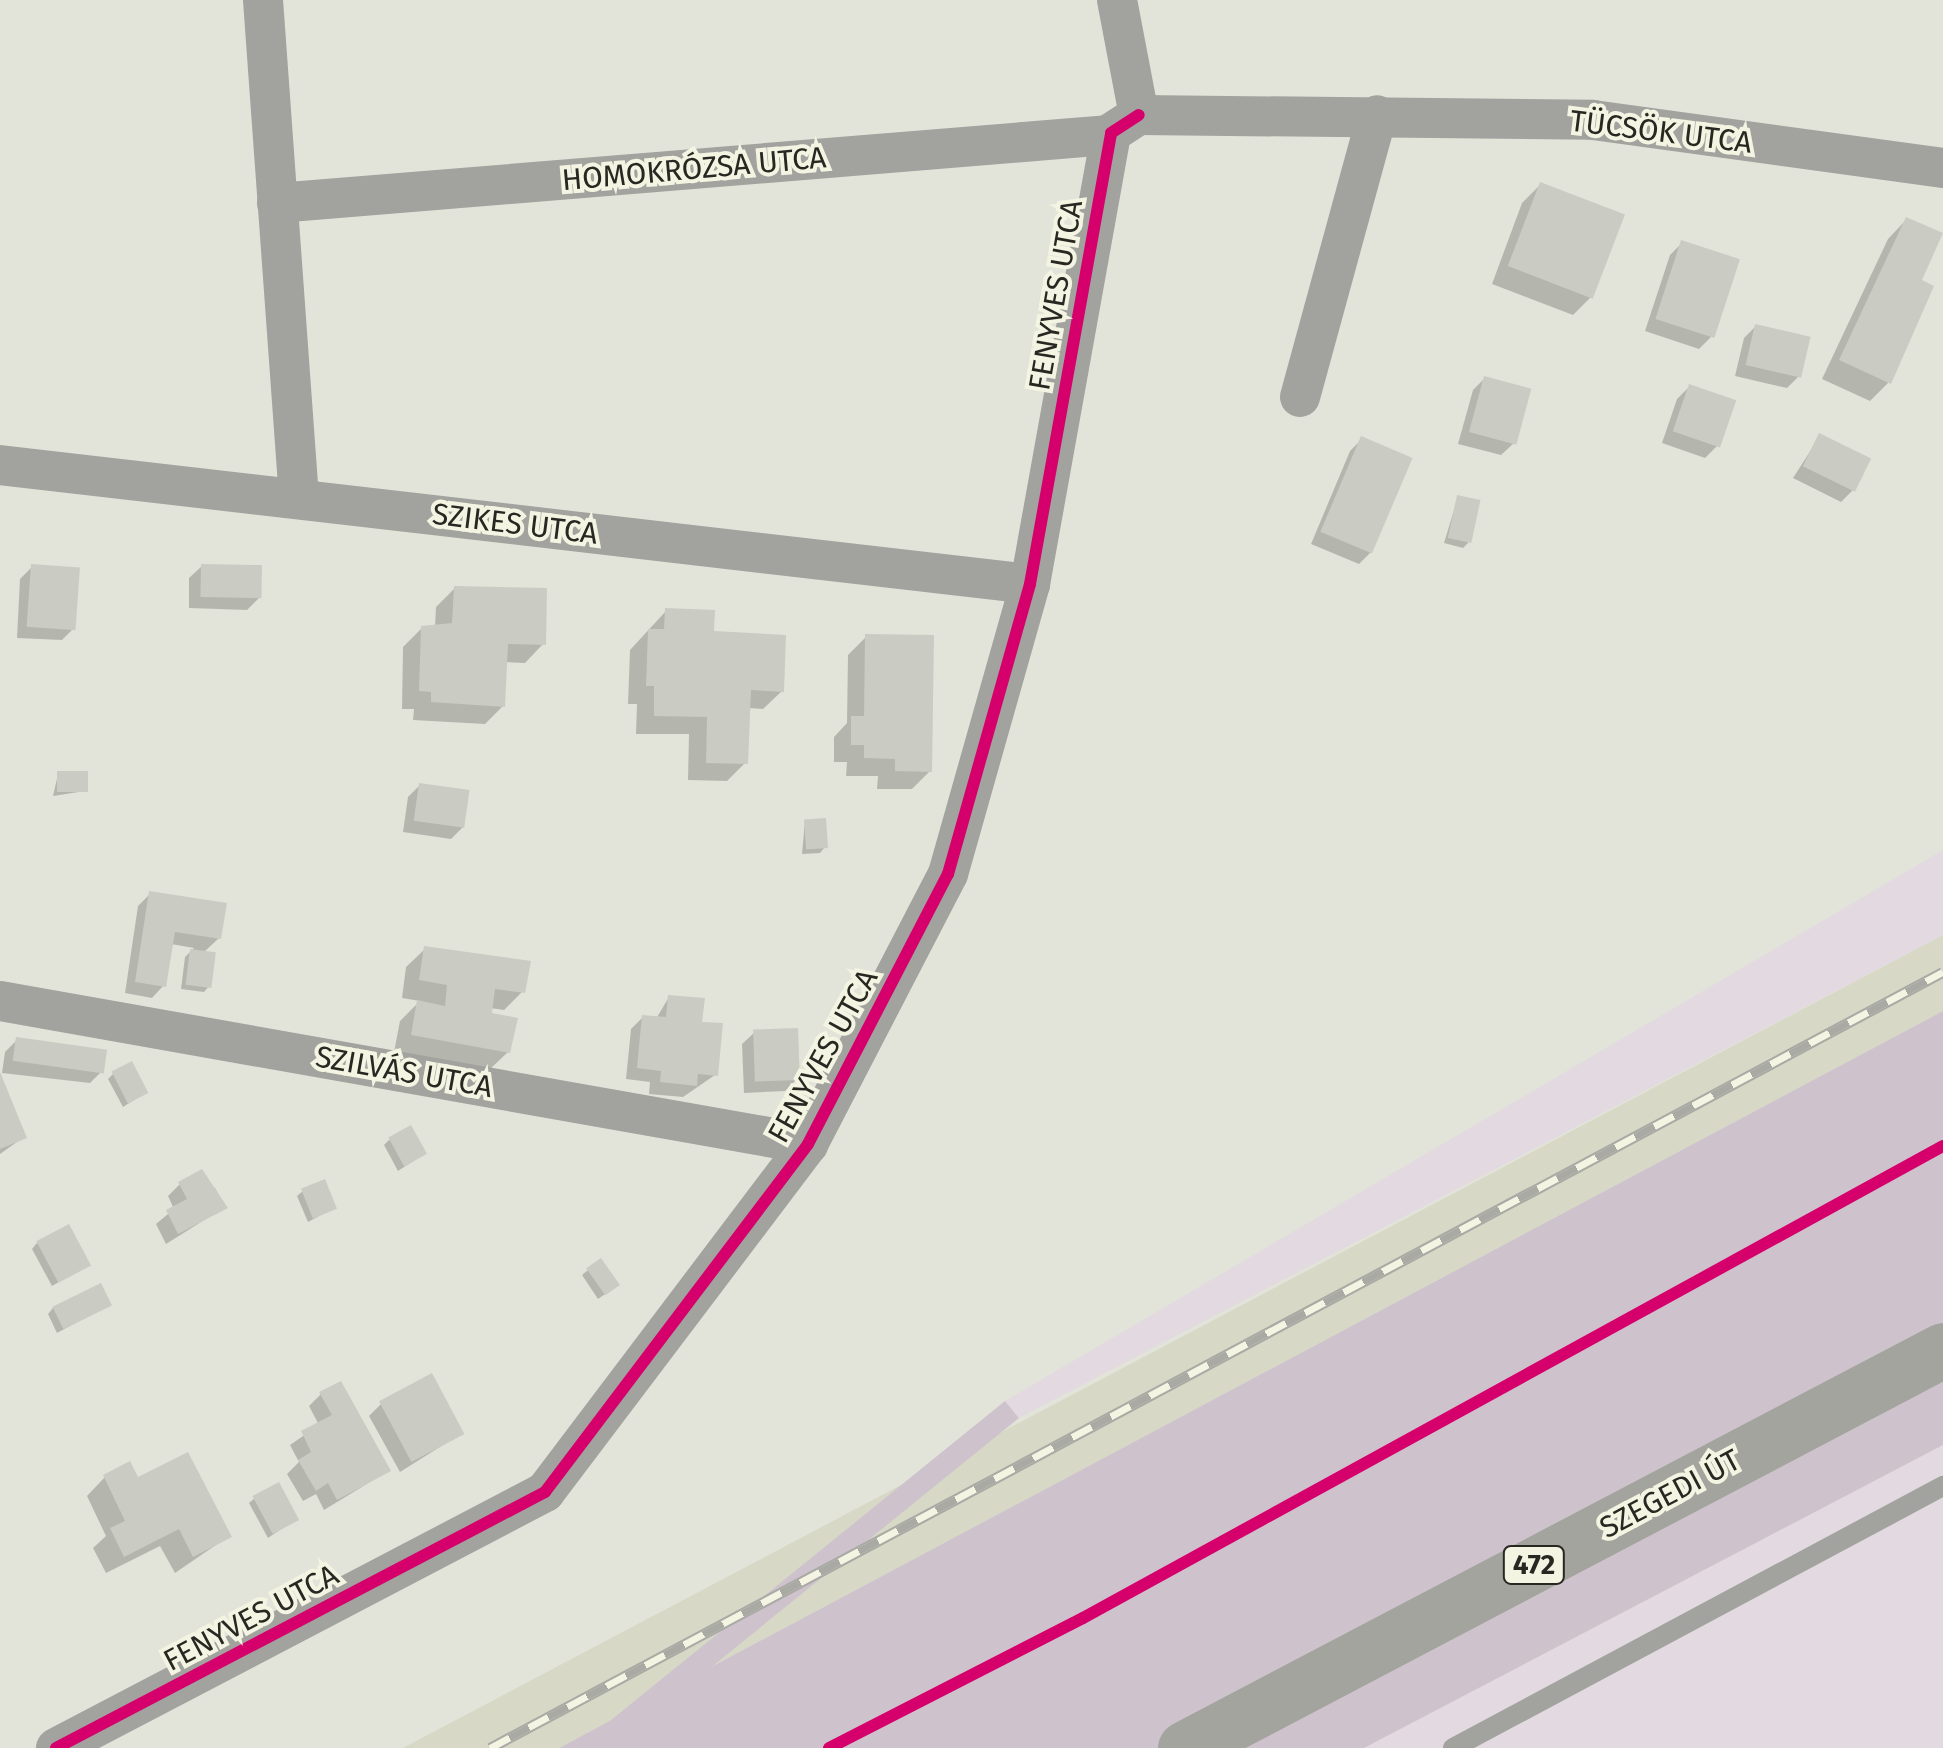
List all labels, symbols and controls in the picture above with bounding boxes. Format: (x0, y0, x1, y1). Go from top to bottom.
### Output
street label: TÜCSÖK UTCA (1568, 103, 1754, 161)
street label: HOMOKRÓZSA UTCA (560, 140, 828, 198)
street label: FENYVES UTCA (1022, 197, 1090, 393)
street label: SZIKES UTCA (430, 496, 600, 552)
street label: FENYVES UTCA (761, 963, 885, 1149)
street label: SZILVÁS UTCA (313, 1039, 495, 1105)
street label: SZEGEDI ÚT (1594, 1442, 1746, 1546)
road number: 472 (1502, 1542, 1566, 1588)
street label: FENYVES UTCA (157, 1557, 345, 1679)

